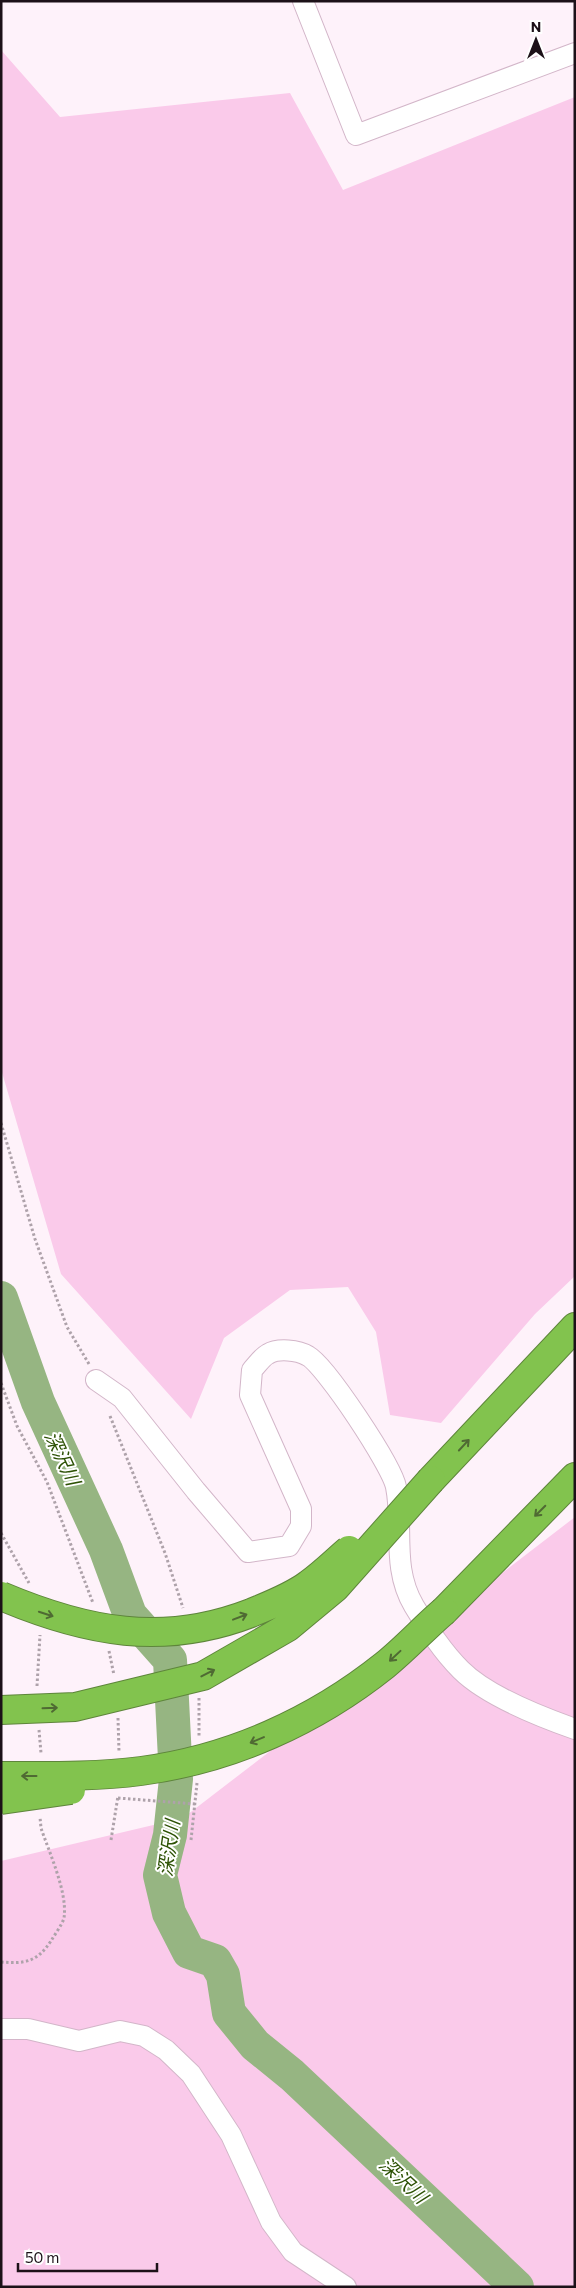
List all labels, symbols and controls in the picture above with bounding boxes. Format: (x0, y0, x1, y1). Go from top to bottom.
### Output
north arrow (511, 15, 561, 65)
text: N (531, 18, 541, 35)
water label: 深沢川 (41, 1427, 86, 1490)
one-way arrow (458, 1438, 470, 1451)
one-way arrow (534, 1505, 546, 1517)
one-way arrow (38, 1610, 54, 1620)
one-way arrow (232, 1612, 247, 1621)
one-way arrow (389, 1650, 402, 1662)
one-way arrow (200, 1668, 215, 1677)
one-way arrow (42, 1703, 58, 1712)
one-way arrow (250, 1736, 265, 1746)
one-way arrow (22, 1771, 38, 1781)
water label: 深沢川 (153, 1816, 184, 1878)
water label: 深沢川 (375, 2152, 434, 2209)
scale bar (18, 2240, 156, 2272)
text: 50 m (25, 2248, 59, 2266)

